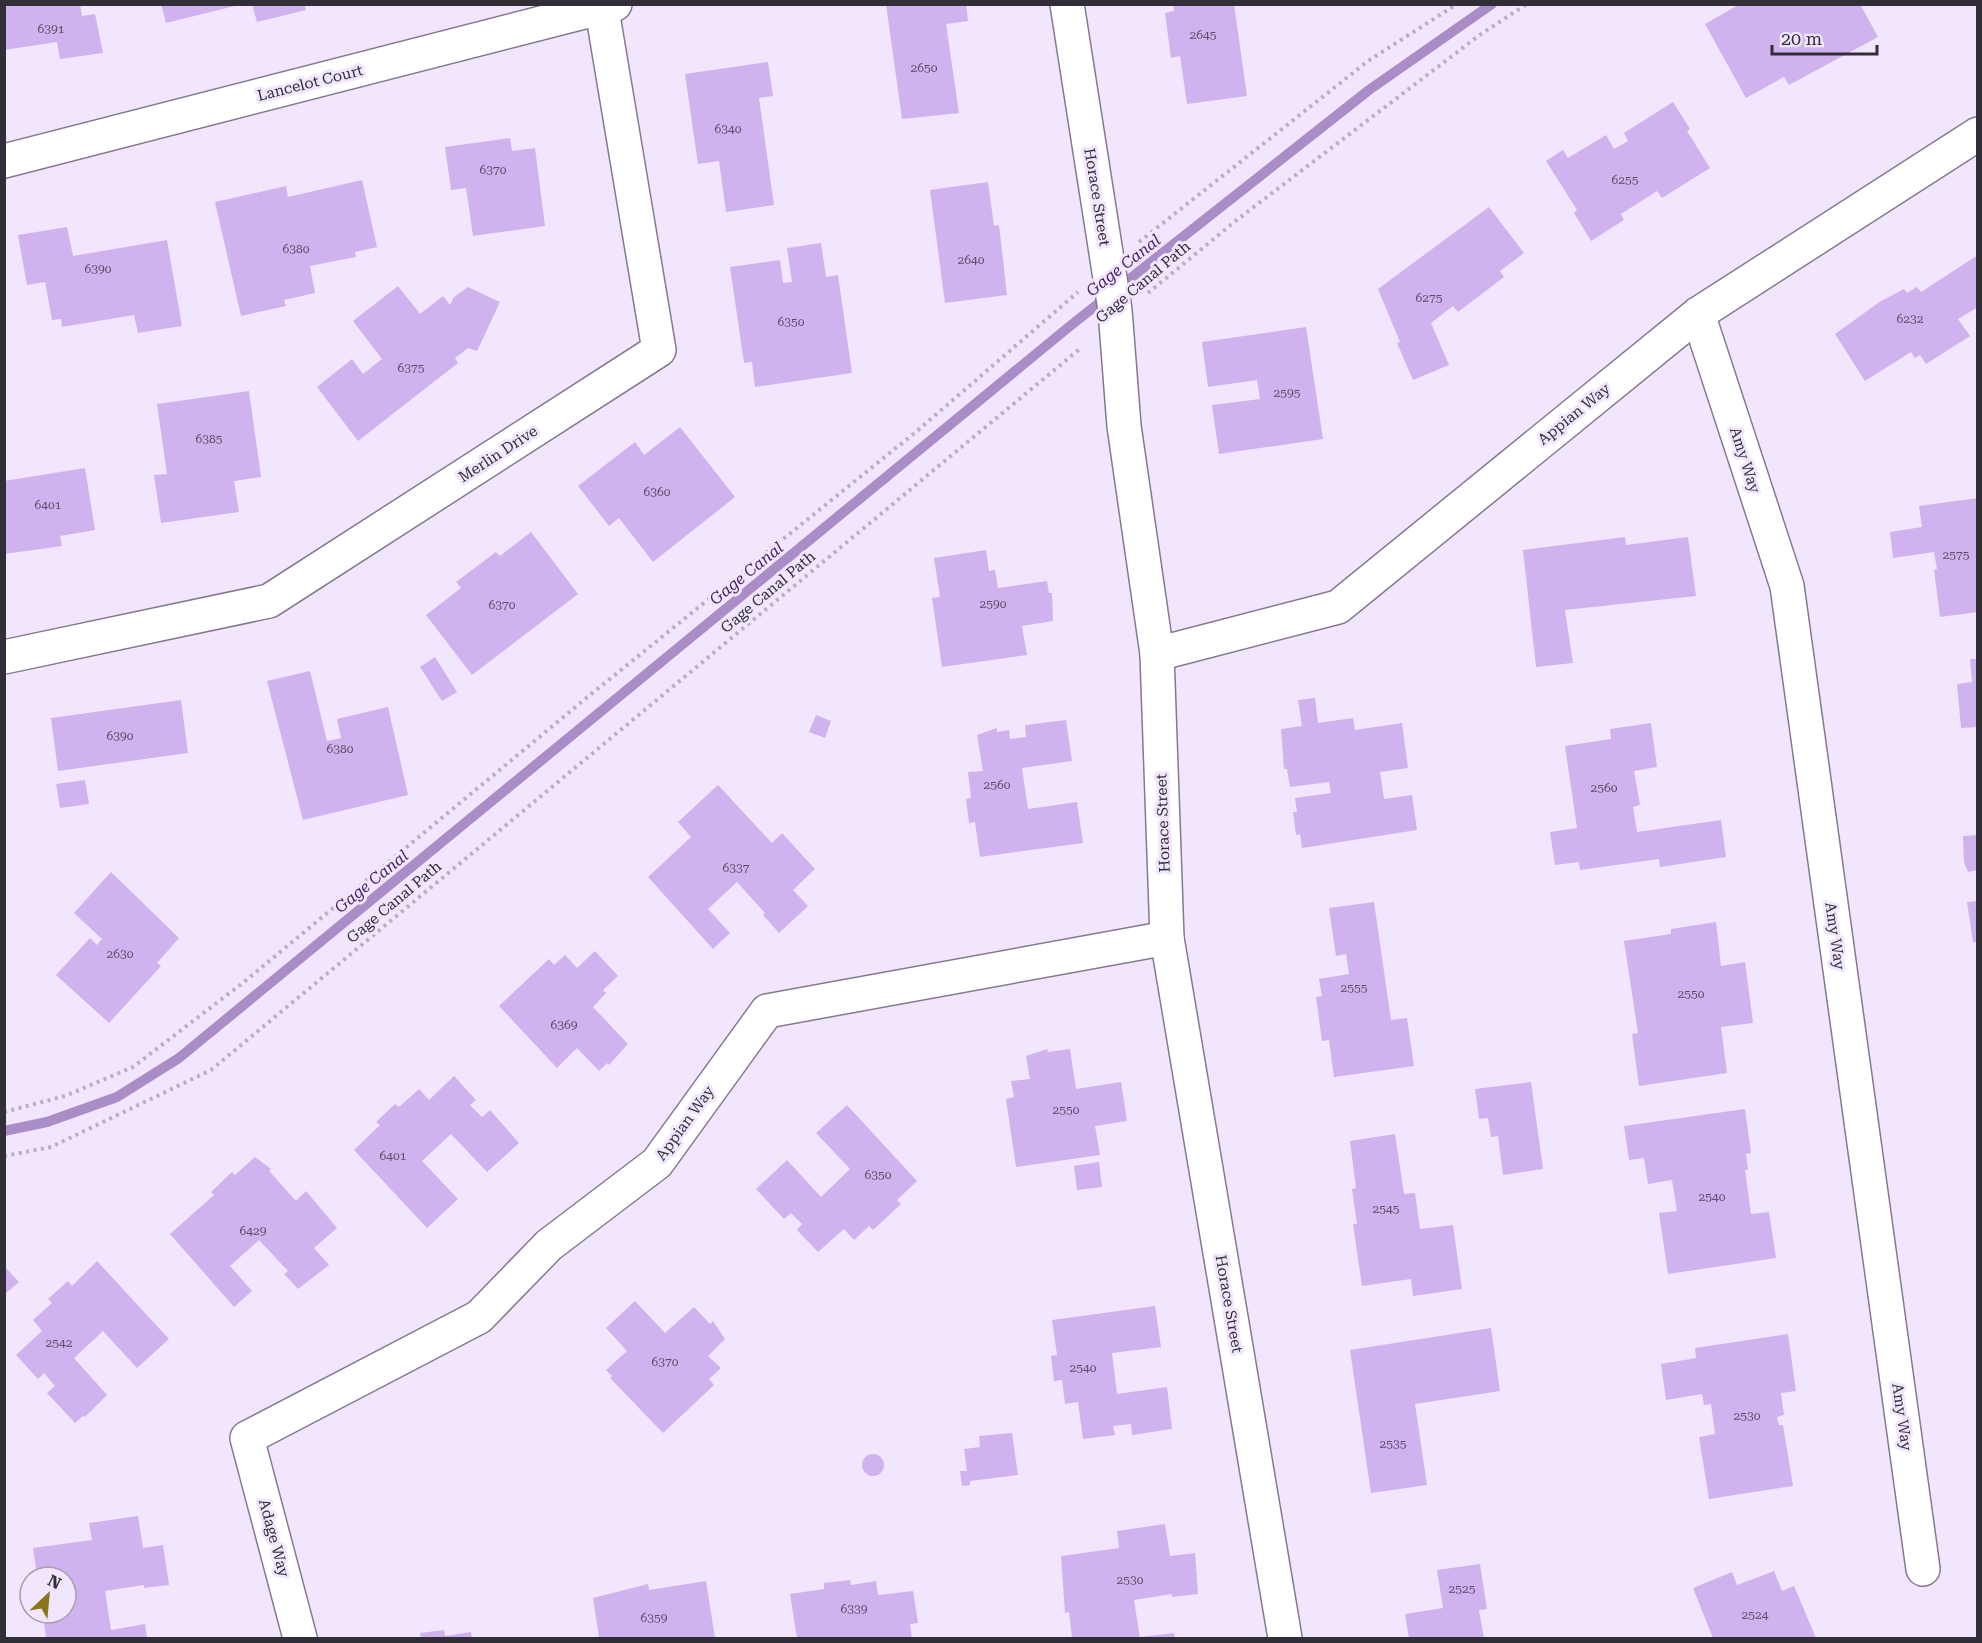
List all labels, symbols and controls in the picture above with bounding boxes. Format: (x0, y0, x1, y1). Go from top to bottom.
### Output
scale bar (1772, 18, 1877, 56)
house number: 6391 (38, 22, 65, 36)
house number: 2645 (1190, 28, 1217, 42)
text: 20 m (1781, 28, 1822, 49)
street label: Lancelot Court (255, 61, 365, 105)
house number: 2650 (911, 61, 938, 75)
house number: 6340 (715, 122, 742, 136)
street label: Horace Street (1080, 147, 1114, 248)
house number: 6370 (480, 163, 507, 177)
house number: 6255 (1612, 173, 1639, 187)
water label: Gage Canal (1082, 230, 1164, 300)
street label: Gage Canal Path (1092, 237, 1194, 327)
house number: 6380 (283, 242, 310, 256)
house number: 2640 (958, 253, 985, 267)
house number: 6390 (85, 262, 112, 276)
house number: 6275 (1416, 291, 1443, 305)
house number: 6232 (1897, 312, 1924, 326)
house number: 6350 (778, 315, 805, 329)
house number: 6375 (398, 361, 425, 375)
street label: Appian Way (1534, 379, 1614, 449)
house number: 2595 (1274, 386, 1301, 400)
street label: Merlin Drive (455, 422, 541, 486)
street label: Amy Way (1726, 425, 1764, 495)
house number: 6385 (196, 432, 223, 446)
house number: 6360 (644, 485, 671, 499)
house number: 6401 (35, 498, 62, 512)
water label: Gage Canal (706, 538, 787, 609)
street label: Gage Canal Path (717, 547, 819, 637)
house number: 2575 (1943, 548, 1970, 562)
house number: 2590 (980, 597, 1007, 611)
house number: 6370 (489, 598, 516, 612)
house number: 6390 (107, 729, 134, 743)
house number: 6380 (327, 742, 354, 756)
street label: Horace Street (1152, 773, 1174, 873)
house number: 2560 (984, 778, 1011, 792)
house number: 2560 (1591, 781, 1618, 795)
water label: Gage Canal (331, 846, 412, 917)
street label: Gage Canal Path (343, 857, 445, 947)
house number: 6337 (723, 861, 750, 875)
street label: Amy Way (1821, 901, 1849, 971)
house number: 2630 (107, 947, 134, 961)
house number: 2555 (1341, 981, 1368, 995)
house number: 2550 (1678, 987, 1705, 1001)
house number: 6369 (551, 1018, 578, 1032)
street label: Appian Way (652, 1082, 718, 1164)
house number: 2550 (1053, 1103, 1080, 1117)
house number: 6401 (380, 1149, 407, 1163)
house number: 6350 (865, 1168, 892, 1182)
house number: 2540 (1699, 1190, 1726, 1204)
house number: 2545 (1373, 1202, 1400, 1216)
house number: 6429 (240, 1224, 267, 1238)
street label: Horace Street (1212, 1254, 1247, 1355)
house number: 2542 (46, 1336, 73, 1350)
house number: 6370 (652, 1355, 679, 1369)
house number: 2540 (1070, 1361, 1097, 1375)
street label: Amy Way (1888, 1382, 1916, 1452)
house number: 2530 (1734, 1409, 1761, 1423)
house number: 2535 (1380, 1437, 1407, 1451)
street label: Adage Way (255, 1497, 293, 1579)
north arrow (18, 1565, 78, 1625)
text: N (45, 1571, 64, 1593)
house number: 2530 (1117, 1573, 1144, 1587)
house number: 2525 (1449, 1582, 1476, 1596)
house number: 6339 (841, 1602, 868, 1616)
house number: 2524 (1742, 1608, 1769, 1622)
house number: 6359 (641, 1611, 668, 1625)

